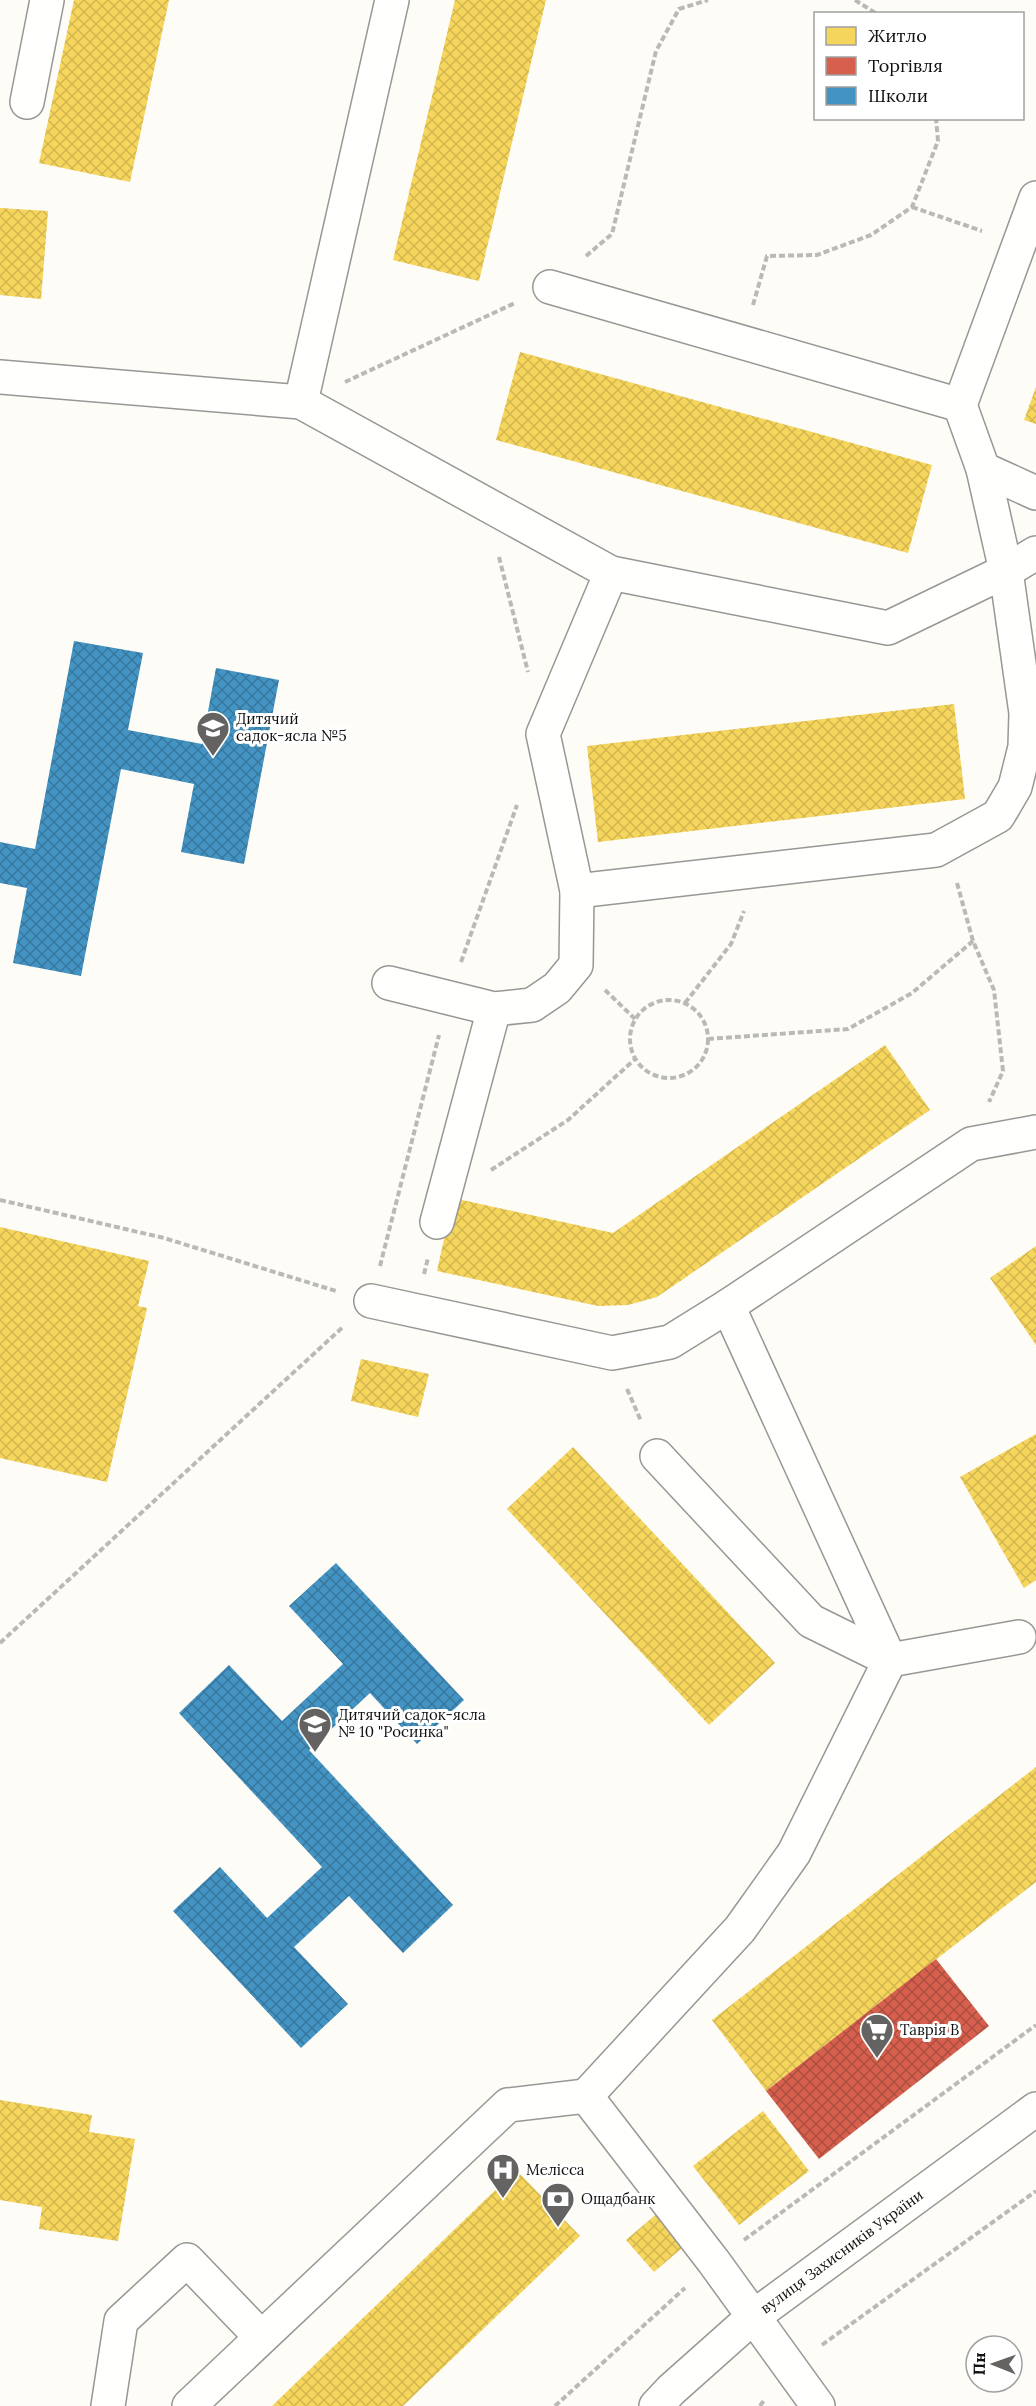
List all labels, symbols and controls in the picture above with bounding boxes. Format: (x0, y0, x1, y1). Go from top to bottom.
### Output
legend (814, 12, 1024, 120)
text: Житло (868, 24, 927, 47)
text: Торгівля (868, 54, 943, 77)
text: Школи (868, 84, 928, 107)
place label: Дитячий садок-ясла №5 (236, 709, 347, 745)
school or university icon: Дитячий садок-ясла №5 (195, 710, 231, 757)
place label: Дитячий садок-ясла № 10 "Росинка" (338, 1705, 486, 1741)
school or university icon: Дитячий садок-ясла № 10 "Росинка" (297, 1706, 333, 1753)
supermarket icon: Таврія В (859, 2012, 895, 2059)
place label: Таврія В (900, 2020, 959, 2039)
hospital icon: Мелісса (485, 2152, 521, 2199)
place label: Мелісса (526, 2160, 585, 2179)
bank icon: Ощадбанк (540, 2181, 576, 2228)
street label: вулиця Захисників України (756, 2185, 927, 2317)
place label: Ощадбанк (581, 2189, 655, 2208)
north arrow (964, 2334, 1024, 2394)
text: Пн (969, 2352, 989, 2375)

